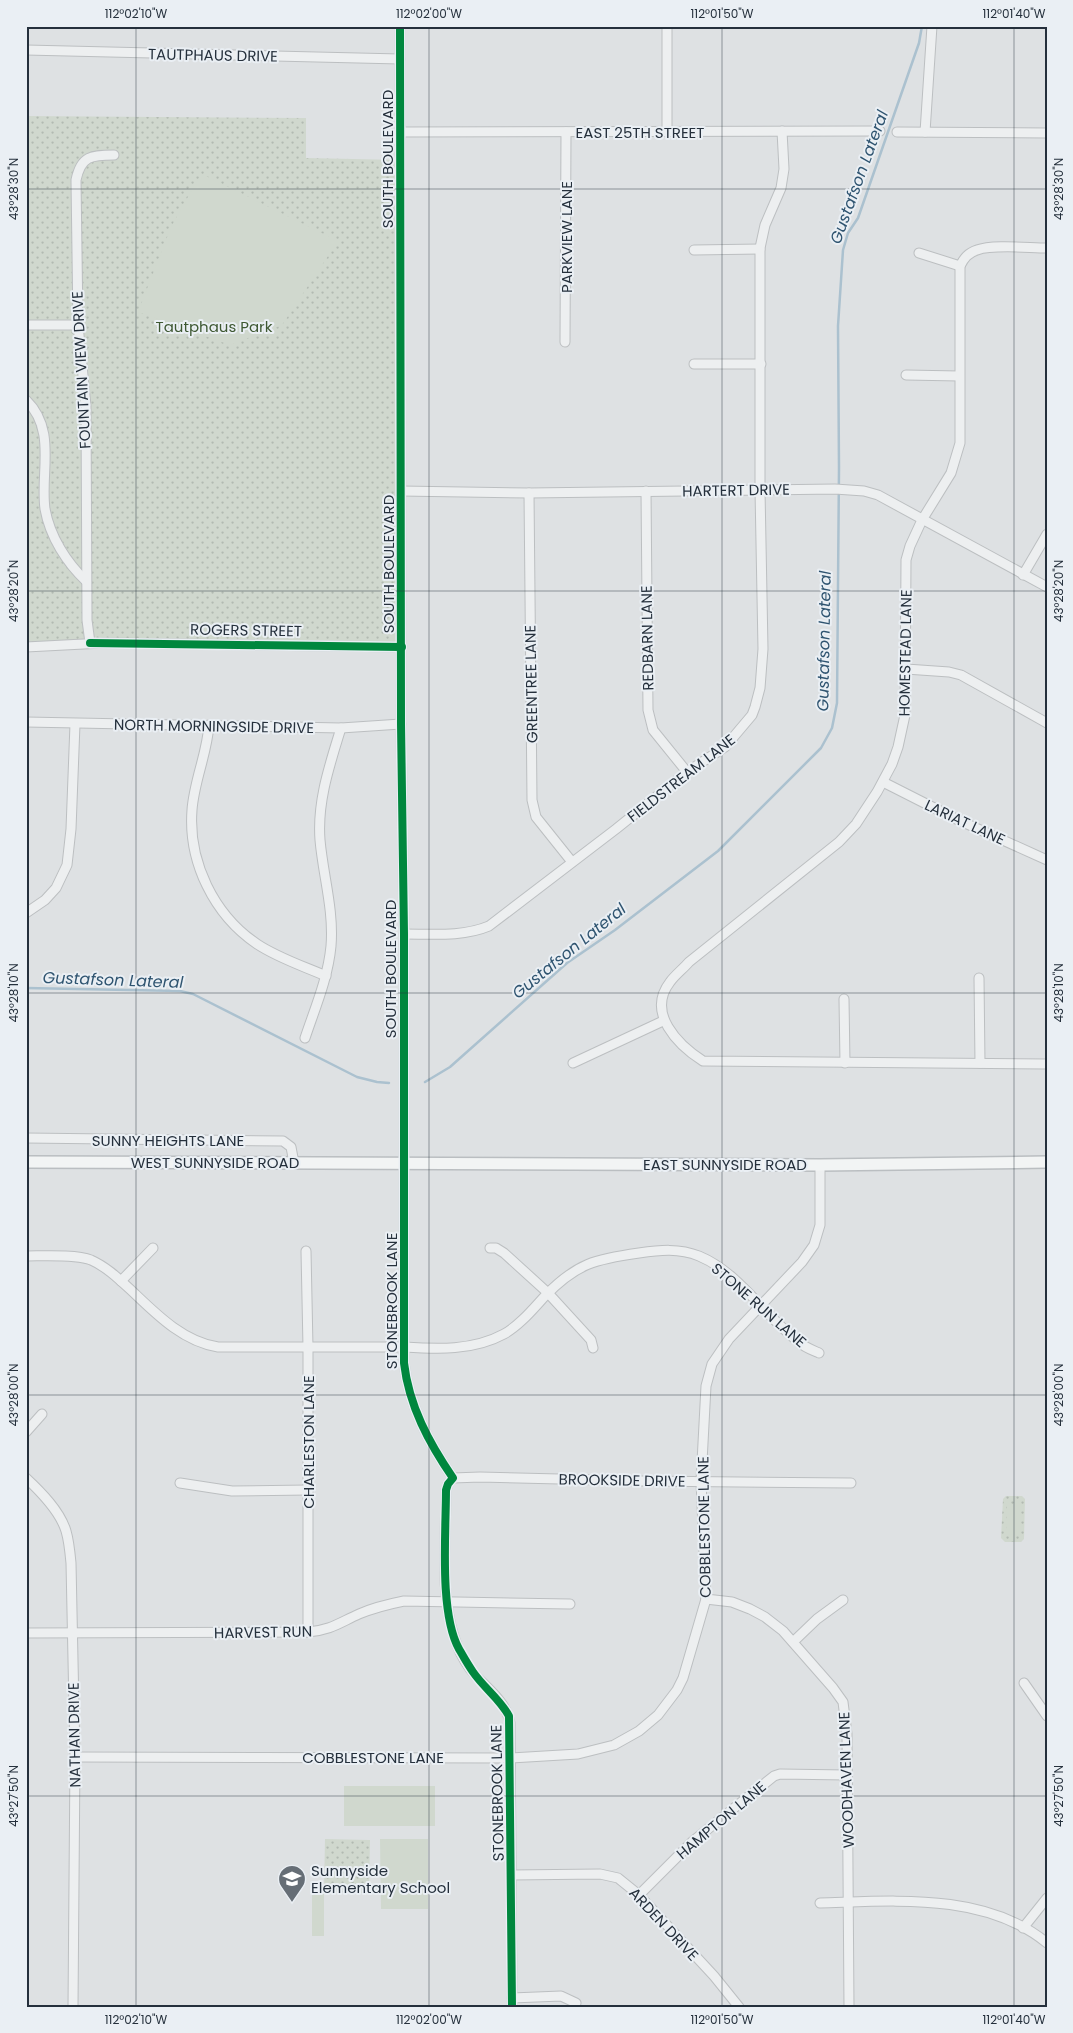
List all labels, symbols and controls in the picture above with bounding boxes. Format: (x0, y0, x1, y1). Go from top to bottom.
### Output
text: 112°02'10"W (105, 5, 168, 22)
text: 112°02'00"W (396, 5, 462, 22)
text: 112°01'50"W (690, 5, 754, 22)
text: 112°01'40"W (982, 5, 1046, 22)
street label: TAUTPHAUS DRIVE (148, 43, 278, 67)
street label: SOUTH BOULEVARD (377, 90, 398, 228)
water label: Gustafson Lateral (824, 107, 894, 247)
street label: EAST 25TH STREET (576, 122, 704, 143)
text: 43°28'30"N (5, 158, 22, 220)
text: 43°28'30"N (1050, 158, 1067, 220)
street label: PARKVIEW LANE (556, 181, 577, 293)
street label: FOUNTAIN VIEW DRIVE (66, 291, 96, 449)
park label: Tautphaus Park (156, 316, 273, 337)
street label: HARTERT DRIVE (682, 479, 790, 501)
street label: SOUTH BOULEVARD (378, 495, 399, 633)
text: 43°28'20"N (5, 560, 22, 622)
text: 43°28'20"N (1050, 560, 1067, 622)
water label: Gustafson Lateral (811, 570, 837, 712)
street label: REDBARN LANE (636, 585, 658, 691)
street label: HOMESTEAD LANE (893, 589, 917, 717)
street label: ROGERS STREET (190, 619, 302, 641)
street label: GREENTREE LANE (519, 625, 543, 743)
street label: NORTH MORNINGSIDE DRIVE (114, 714, 314, 738)
street label: FIELDSTREAM LANE (623, 729, 739, 827)
street label: LARIAT LANE (921, 794, 1009, 850)
water label: Gustafson Lateral (507, 898, 631, 1004)
street label: SOUTH BOULEVARD (380, 900, 401, 1038)
text: 43°28'10"N (5, 963, 22, 1023)
text: 43°28'10"N (1050, 963, 1067, 1023)
water label: Gustafson Lateral (42, 966, 184, 994)
street label: SUNNY HEIGHTS LANE (92, 1130, 244, 1151)
street label: WEST SUNNYSIDE ROAD (131, 1152, 299, 1173)
street label: EAST SUNNYSIDE ROAD (643, 1154, 807, 1175)
street label: STONEBROOK LANE (381, 1233, 402, 1369)
street label: STONE RUN LANE (707, 1258, 811, 1352)
text: 43°28'00"N (5, 1364, 22, 1426)
text: 43°28'00"N (1050, 1364, 1067, 1426)
street label: CHARLESTON LANE (298, 1375, 319, 1509)
street label: COBBLESTONE LANE (692, 1456, 716, 1598)
street label: BROOKSIDE DRIVE (558, 1468, 686, 1492)
street label: HARVEST RUN (214, 1621, 312, 1643)
street label: NATHAN DRIVE (63, 1682, 85, 1788)
street label: WOODHAVEN LANE (833, 1711, 859, 1849)
street label: STONEBROOK LANE (485, 1724, 509, 1862)
street label: COBBLESTONE LANE (302, 1747, 444, 1768)
text: 43°27'50"N (5, 1765, 22, 1827)
text: 43°27'50"N (1050, 1765, 1067, 1827)
street label: HAMPTON LANE (672, 1776, 770, 1864)
place label: Sunnyside Elementary School (311, 1860, 450, 1898)
school or university icon: Sunnyside Elementary School (277, 1864, 307, 1903)
street label: ARDEN DRIVE (624, 1883, 704, 1965)
text: 112°02'10"W (105, 2011, 168, 2028)
text: 112°02'00"W (396, 2011, 462, 2028)
text: 112°01'50"W (690, 2011, 754, 2028)
text: 112°01'40"W (982, 2011, 1046, 2028)

